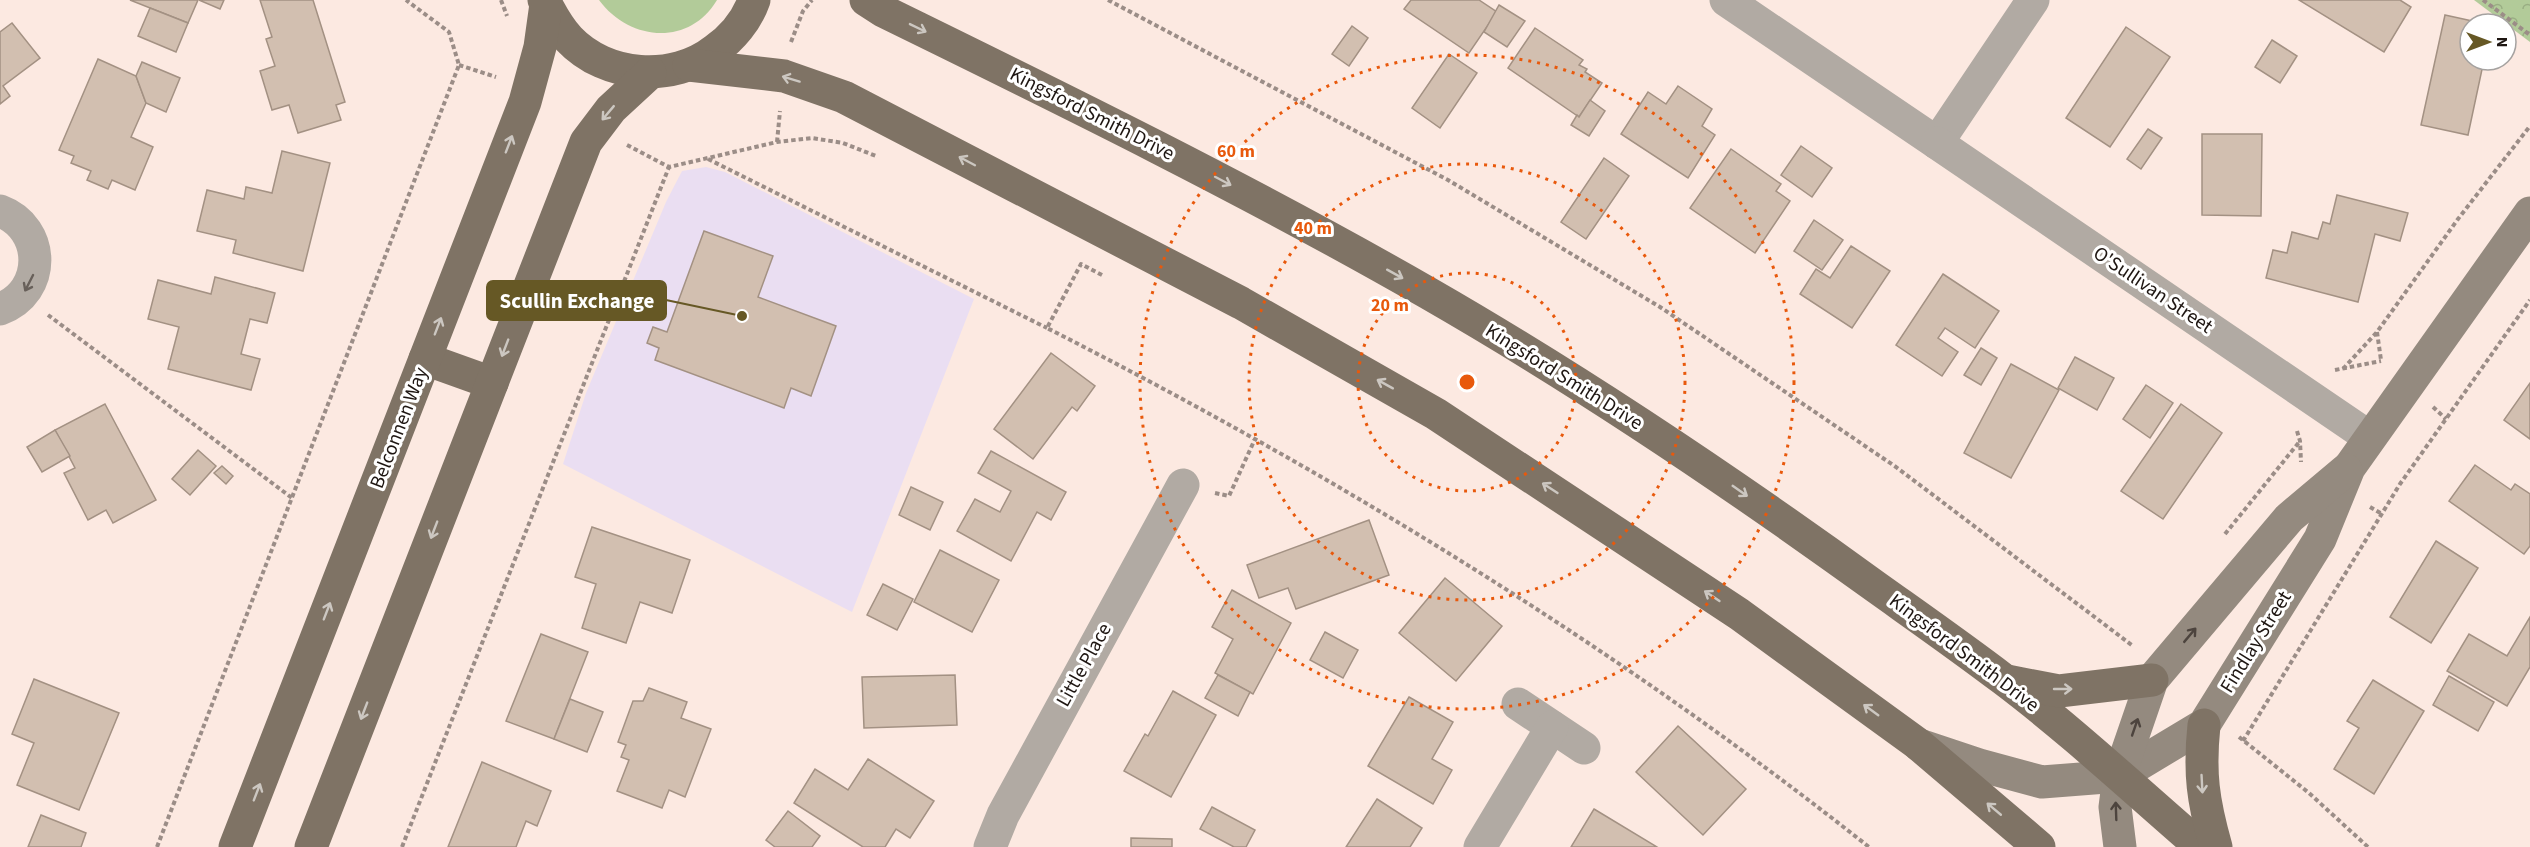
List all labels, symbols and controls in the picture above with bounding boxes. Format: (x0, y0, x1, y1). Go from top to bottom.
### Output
north arrow (2458, 12, 2518, 72)
one-way arrow (908, 22, 926, 34)
text: N (2491, 37, 2513, 47)
street label: Kingsford Smith Drive (1005, 60, 1179, 168)
one-way arrow (782, 73, 801, 84)
one-way arrow (602, 105, 615, 121)
one-way arrow (504, 135, 515, 154)
text: 60 m (1217, 139, 1255, 164)
one-way arrow (959, 155, 976, 167)
one-way arrow (1214, 176, 1232, 187)
text: 40 m (1294, 216, 1332, 241)
street label: O'Sullivan Street (2088, 240, 2219, 341)
one-way arrow (1386, 268, 1403, 280)
one-way arrow (23, 274, 35, 292)
callout: Scullin Exchange (487, 281, 666, 320)
text: Scullin Exchange (500, 286, 655, 316)
text: 20 m (1371, 293, 1409, 318)
one-way arrow (433, 317, 444, 336)
street label: Kingsford Smith Drive (1480, 317, 1648, 437)
one-way arrow (499, 338, 510, 357)
street label: Belconnen Way (363, 363, 435, 493)
centre of rings (1457, 372, 1477, 392)
one-way arrow (1376, 378, 1393, 390)
one-way arrow (1542, 481, 1559, 493)
one-way arrow (1731, 485, 1748, 497)
one-way arrow (428, 520, 439, 539)
street label: Findlay Street (2214, 585, 2299, 698)
street label: Kingsford Smith Drive (1883, 587, 2045, 719)
one-way arrow (1705, 590, 1721, 602)
one-way arrow (323, 602, 334, 621)
street label: Little Place (1049, 618, 1119, 712)
one-way arrow (2183, 628, 2197, 643)
one-way arrow (2053, 683, 2072, 695)
one-way arrow (357, 702, 368, 720)
one-way arrow (1863, 703, 1879, 716)
one-way arrow (2130, 718, 2141, 737)
one-way arrow (2197, 773, 2208, 793)
one-way arrow (252, 784, 263, 802)
one-way arrow (1987, 802, 2002, 816)
one-way arrow (2110, 802, 2122, 822)

